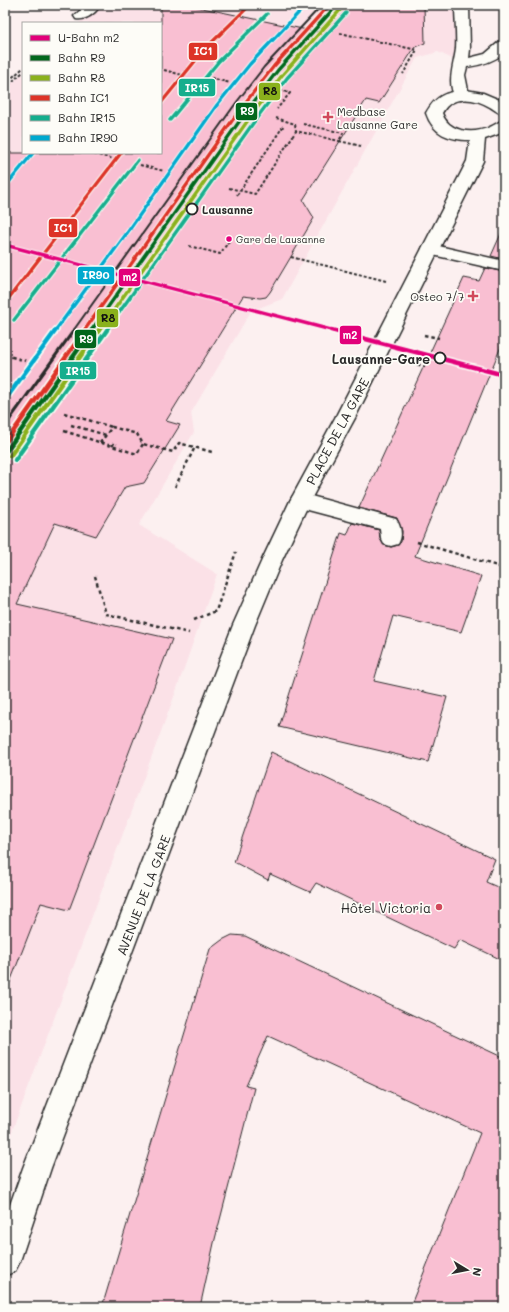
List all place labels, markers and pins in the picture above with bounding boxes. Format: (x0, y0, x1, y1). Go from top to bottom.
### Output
place label: Medbase Lausanne Gare (337, 104, 418, 132)
marker: Medbase Lausanne Gare (322, 111, 334, 123)
marker: Lausanne (185, 202, 199, 216)
place label: Lausanne (202, 202, 253, 217)
place label: Gare de Lausanne (236, 232, 325, 246)
marker: Gare de Lausanne (224, 234, 234, 244)
place label: Osteo 7/7 (410, 289, 464, 304)
marker: Osteo 7/7 (467, 290, 479, 302)
place label: Lausanne-Gare (332, 350, 430, 367)
marker: Lausanne-Gare (433, 351, 447, 365)
place label: Hôtel Victoria (341, 899, 431, 916)
marker: Hôtel Victoria (434, 902, 444, 912)

